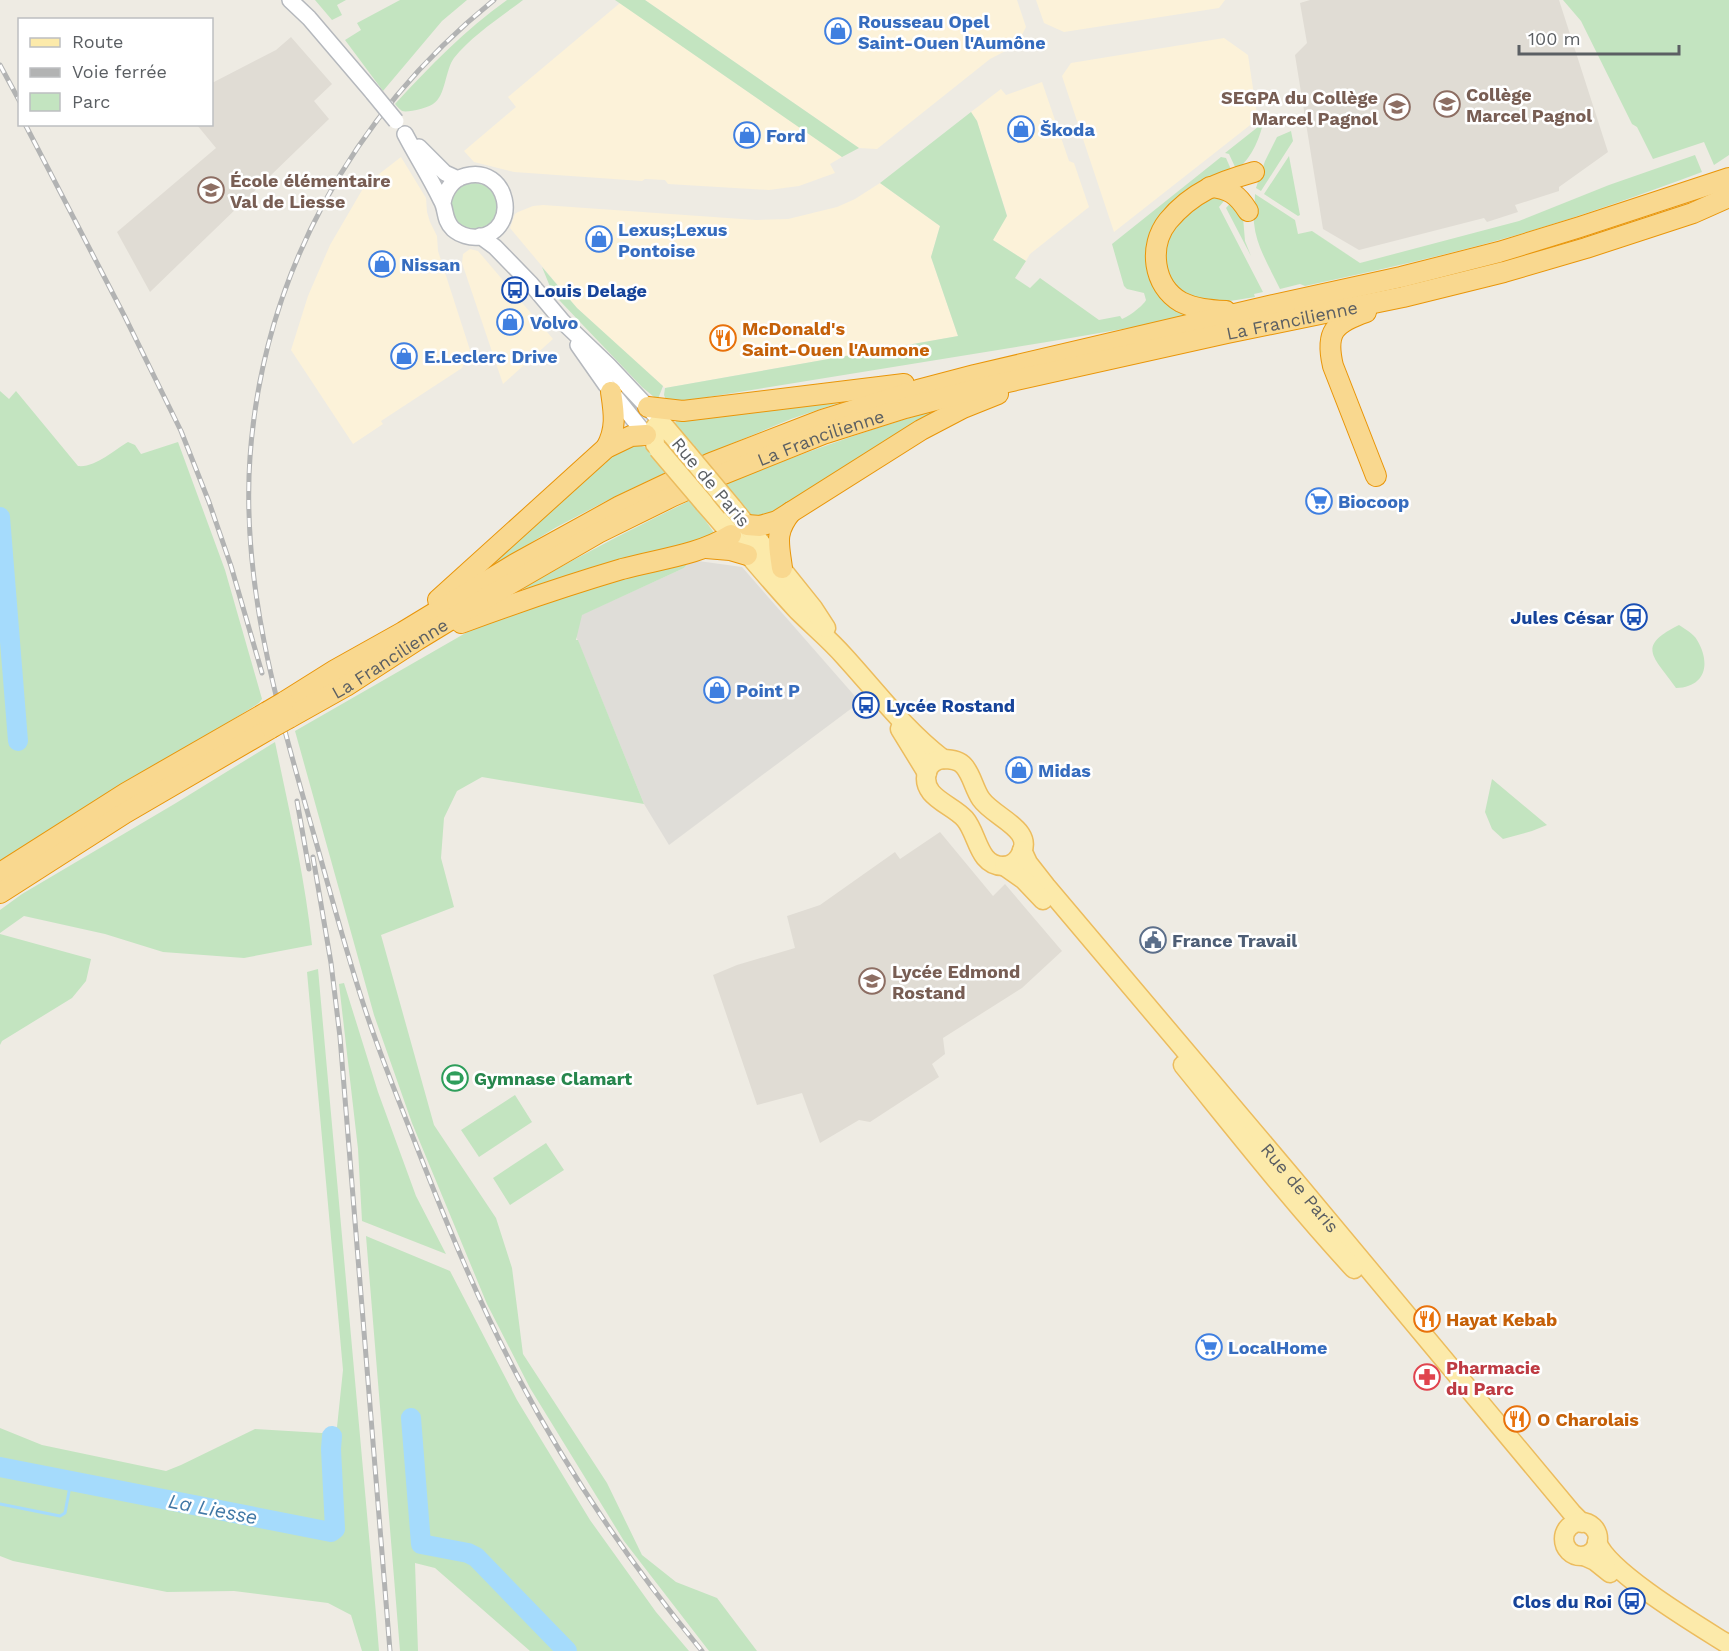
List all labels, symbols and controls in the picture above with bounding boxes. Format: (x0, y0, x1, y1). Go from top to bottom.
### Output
place label: Rousseau Opel Saint-Ouen l'Aumône (858, 11, 1046, 53)
shop icon: Rousseau Opel Saint-Ouen l'Aumône (823, 16, 853, 46)
legend (18, 18, 213, 126)
scale bar (1519, 18, 1680, 56)
text: 100 m (1528, 28, 1581, 49)
text: Route (72, 31, 124, 52)
text: Voie ferrée (72, 61, 167, 82)
place label: Collège Marcel Pagnol (1466, 84, 1592, 126)
place label: SEGPA du Collège Marcel Pagnol (1221, 87, 1378, 129)
school or university icon: Collège Marcel Pagnol (1432, 89, 1462, 119)
text: Parc (72, 91, 110, 112)
school or university icon: SEGPA du Collège Marcel Pagnol (1382, 92, 1412, 122)
shop icon: Škoda (1006, 114, 1036, 144)
place label: Škoda (1040, 119, 1095, 140)
shop icon: Ford (732, 120, 762, 150)
place label: Ford (766, 125, 806, 146)
place label: École élémentaire Val de Liesse (230, 170, 391, 212)
school or university icon: École élémentaire Val de Liesse (196, 175, 226, 205)
place label: Lexus;Lexus Pontoise (618, 219, 728, 261)
shop icon: Lexus;Lexus Pontoise (584, 224, 614, 254)
shop icon: Nissan (367, 249, 397, 279)
place label: Nissan (401, 254, 460, 275)
bus stop icon: Louis Delage (500, 275, 530, 305)
place label: Louis Delage (534, 280, 647, 301)
street label: La Francilienne (1224, 296, 1359, 343)
shop icon: Volvo (495, 307, 525, 337)
place label: Volvo (530, 312, 579, 333)
place label: McDonald's Saint-Ouen l'Aumone (742, 318, 930, 360)
restaurant icon: McDonald's Saint-Ouen l'Aumone (708, 323, 738, 353)
shop icon: E.Leclerc Drive (389, 341, 419, 371)
place label: E.Leclerc Drive (424, 346, 558, 367)
street label: La Francilienne (754, 405, 887, 470)
street label: Rue de Paris (668, 433, 754, 531)
supermarket icon: Biocoop (1304, 486, 1334, 516)
place label: Biocoop (1338, 491, 1409, 512)
bus stop icon: Jules César (1619, 602, 1649, 632)
place label: Jules César (1510, 607, 1614, 628)
street label: La Francilienne (328, 613, 451, 703)
shop icon: Point P (702, 675, 732, 705)
place label: Point P (736, 680, 800, 701)
bus stop icon: Lycée Rostand (851, 690, 881, 720)
place label: Lycée Rostand (886, 695, 1015, 716)
shop icon: Midas (1004, 755, 1034, 785)
place label: Midas (1038, 760, 1091, 781)
public building icon: France Travail (1138, 925, 1168, 955)
place label: France Travail (1172, 930, 1297, 951)
place label: Lycée Edmond Rostand (892, 961, 1020, 1003)
school or university icon: Lycée Edmond Rostand (857, 966, 887, 996)
sports icon: Gymnase Clamart (440, 1063, 470, 1093)
place label: Gymnase Clamart (474, 1068, 632, 1089)
street label: Rue de Paris (1257, 1139, 1344, 1236)
restaurant icon: Hayat Kebab (1412, 1304, 1442, 1334)
place label: Hayat Kebab (1446, 1309, 1557, 1330)
supermarket icon: LocalHome (1194, 1332, 1224, 1362)
place label: LocalHome (1228, 1337, 1327, 1358)
place label: Pharmacie du Parc (1446, 1357, 1541, 1399)
pharmacy icon: Pharmacie du Parc (1412, 1362, 1442, 1392)
restaurant icon: O Charolais (1502, 1404, 1532, 1434)
place label: O Charolais (1537, 1409, 1639, 1430)
water label: La Liesse (166, 1489, 260, 1529)
bus stop icon: Clos du Roi (1617, 1586, 1647, 1616)
place label: Clos du Roi (1512, 1591, 1612, 1612)

